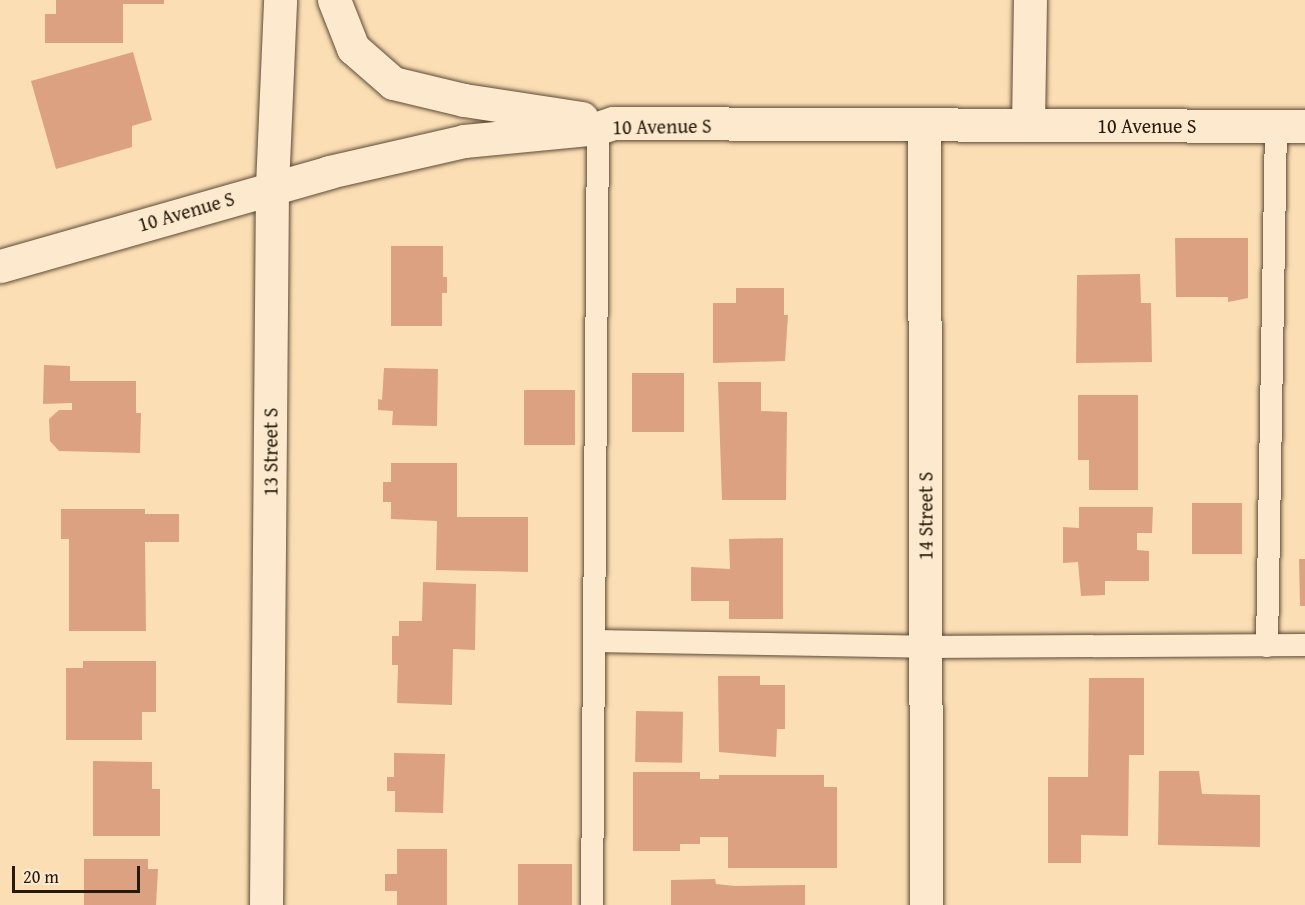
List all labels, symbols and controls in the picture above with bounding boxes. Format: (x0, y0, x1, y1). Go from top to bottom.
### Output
street label: 10 Avenue S (612, 113, 712, 139)
street label: 10 Avenue S (1097, 113, 1197, 137)
street label: 10 Avenue S (135, 186, 237, 236)
street label: 13 Street S (258, 408, 282, 496)
street label: 14 Street S (913, 472, 937, 560)
scale bar (15, 854, 142, 892)
text: 20 m (23, 863, 59, 890)

